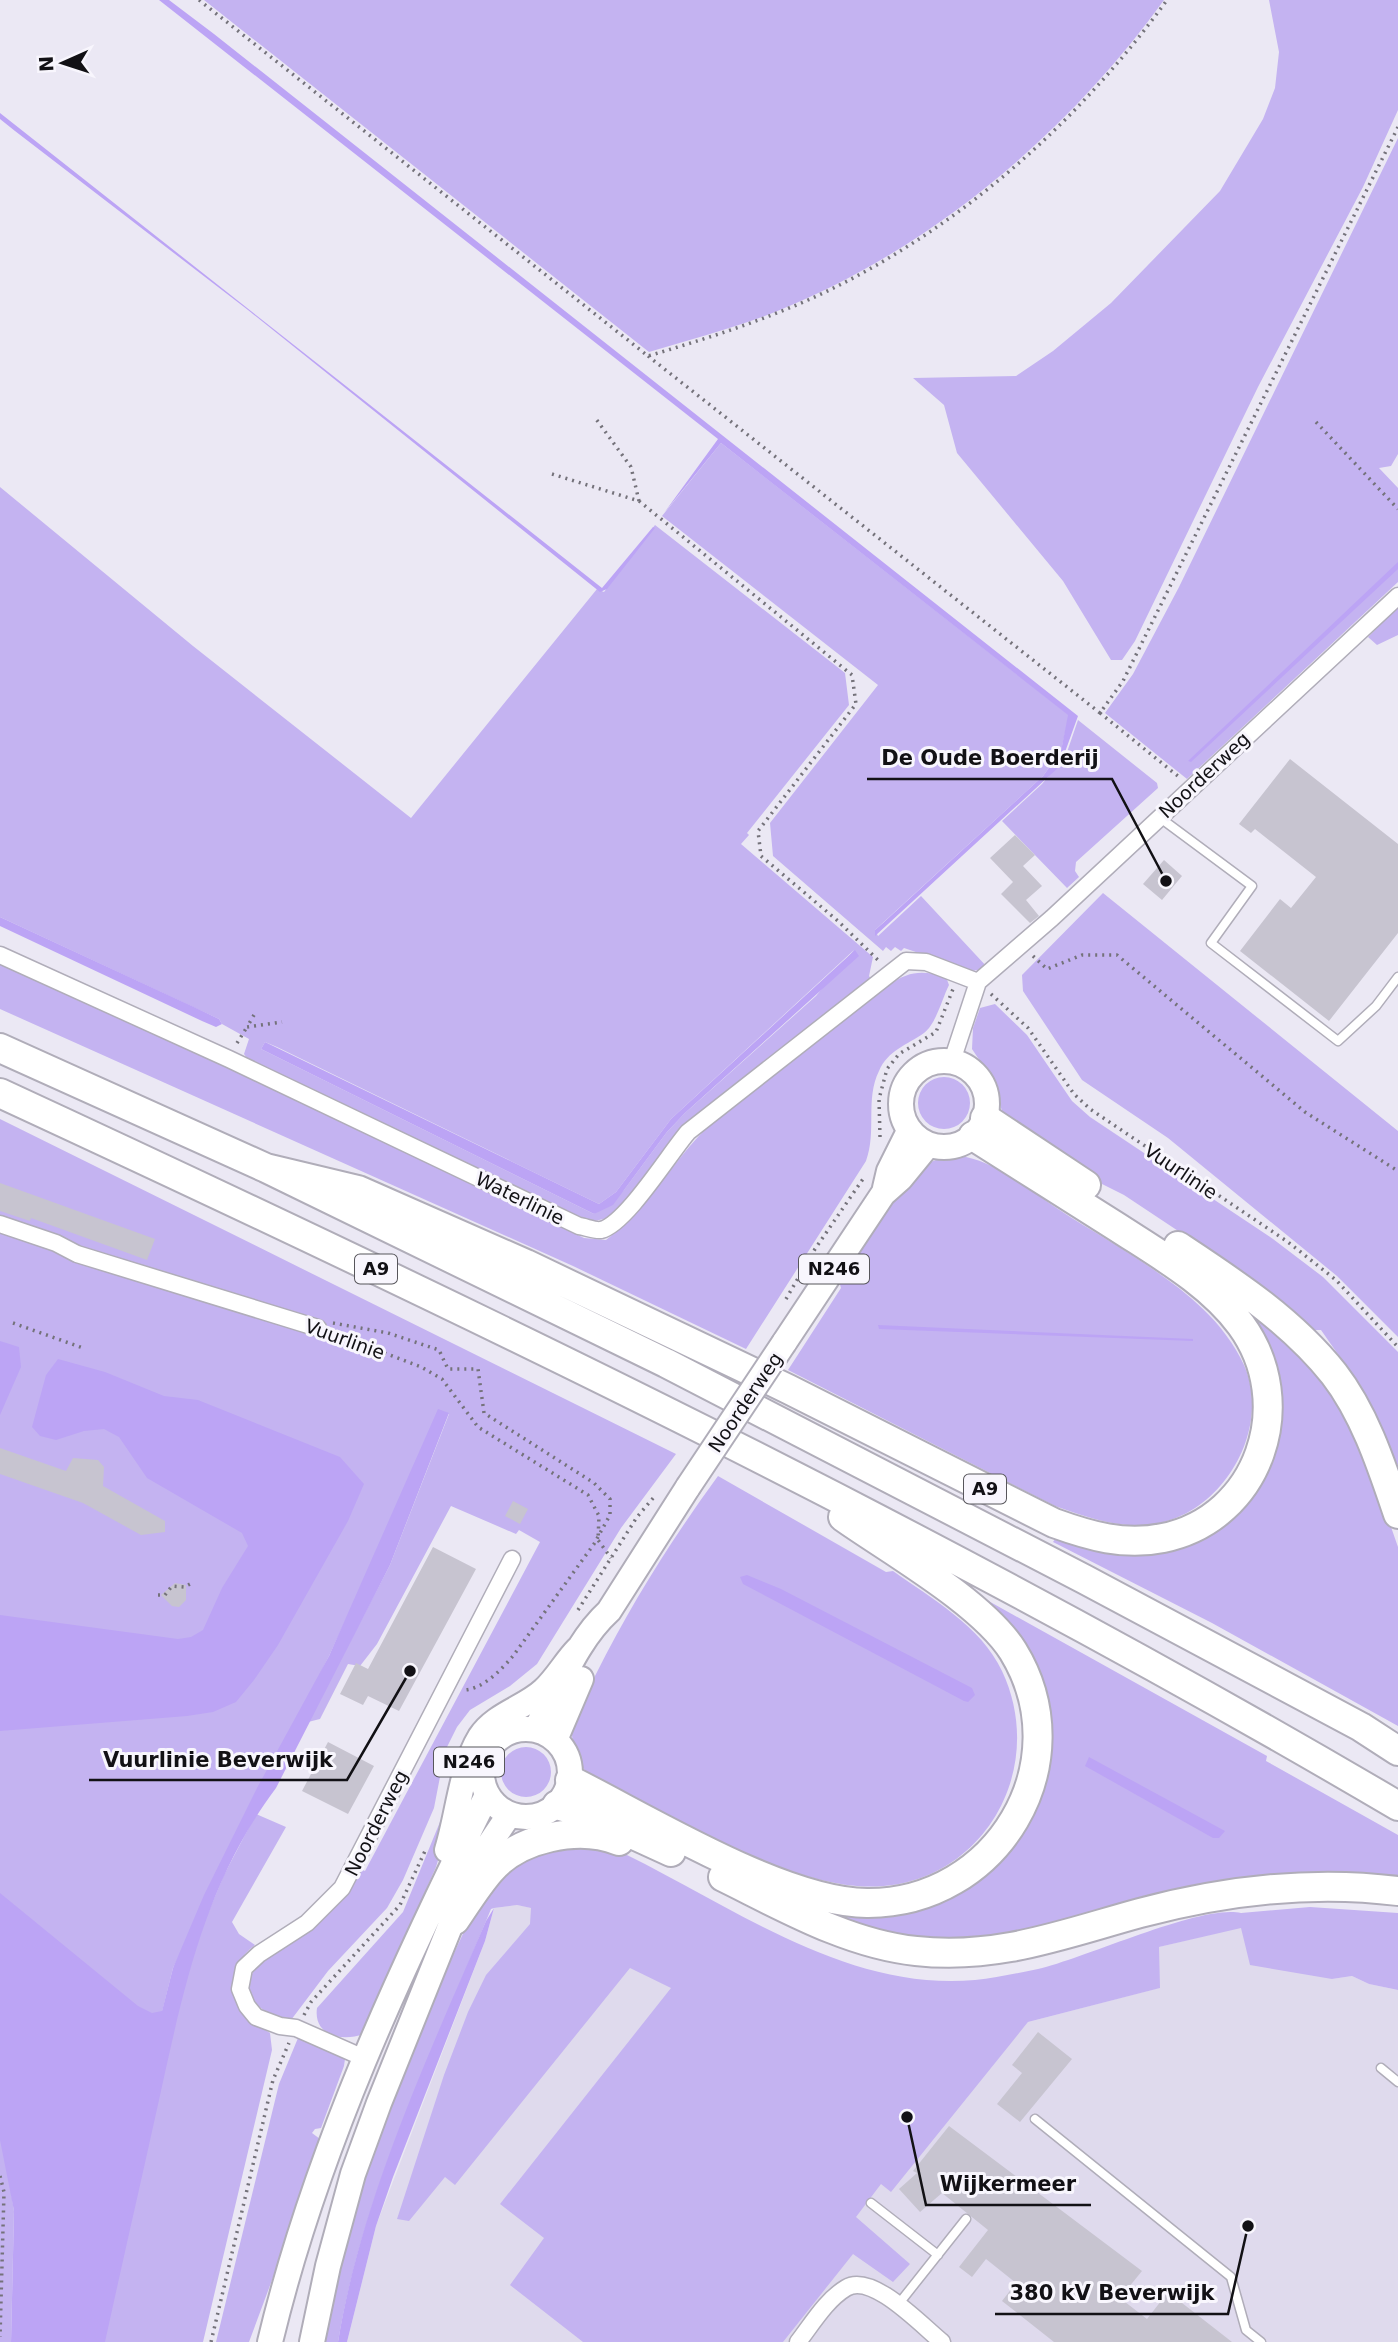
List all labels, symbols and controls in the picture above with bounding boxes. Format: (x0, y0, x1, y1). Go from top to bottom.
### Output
north arrow (28, 28, 98, 98)
text: N (35, 55, 57, 72)
street label: Noorderweg (1154, 727, 1254, 823)
callout: De Oude Boerderij (867, 737, 1112, 779)
text: De Oude Boerderij (881, 746, 1099, 770)
street label: Vuurlinie (1140, 1139, 1222, 1203)
street label: Waterlinie (472, 1167, 568, 1229)
road number: A9 (355, 1254, 397, 1284)
road number: N246 (799, 1254, 869, 1284)
street label: Vuurlinie (302, 1314, 388, 1364)
street label: Noorderweg (704, 1348, 786, 1456)
road number: A9 (964, 1474, 1006, 1504)
callout: Vuurlinie Beverwijk (89, 1738, 347, 1780)
text: Vuurlinie Beverwijk (103, 1748, 334, 1772)
road number: N246 (434, 1748, 504, 1777)
street label: Noorderweg (340, 1766, 412, 1880)
callout: Wijkermeer (926, 2163, 1091, 2205)
text: Wijkermeer (940, 2172, 1077, 2196)
callout: 380 kV Beverwijk (995, 2272, 1228, 2314)
text: 380 kV Beverwijk (1010, 2281, 1216, 2305)

